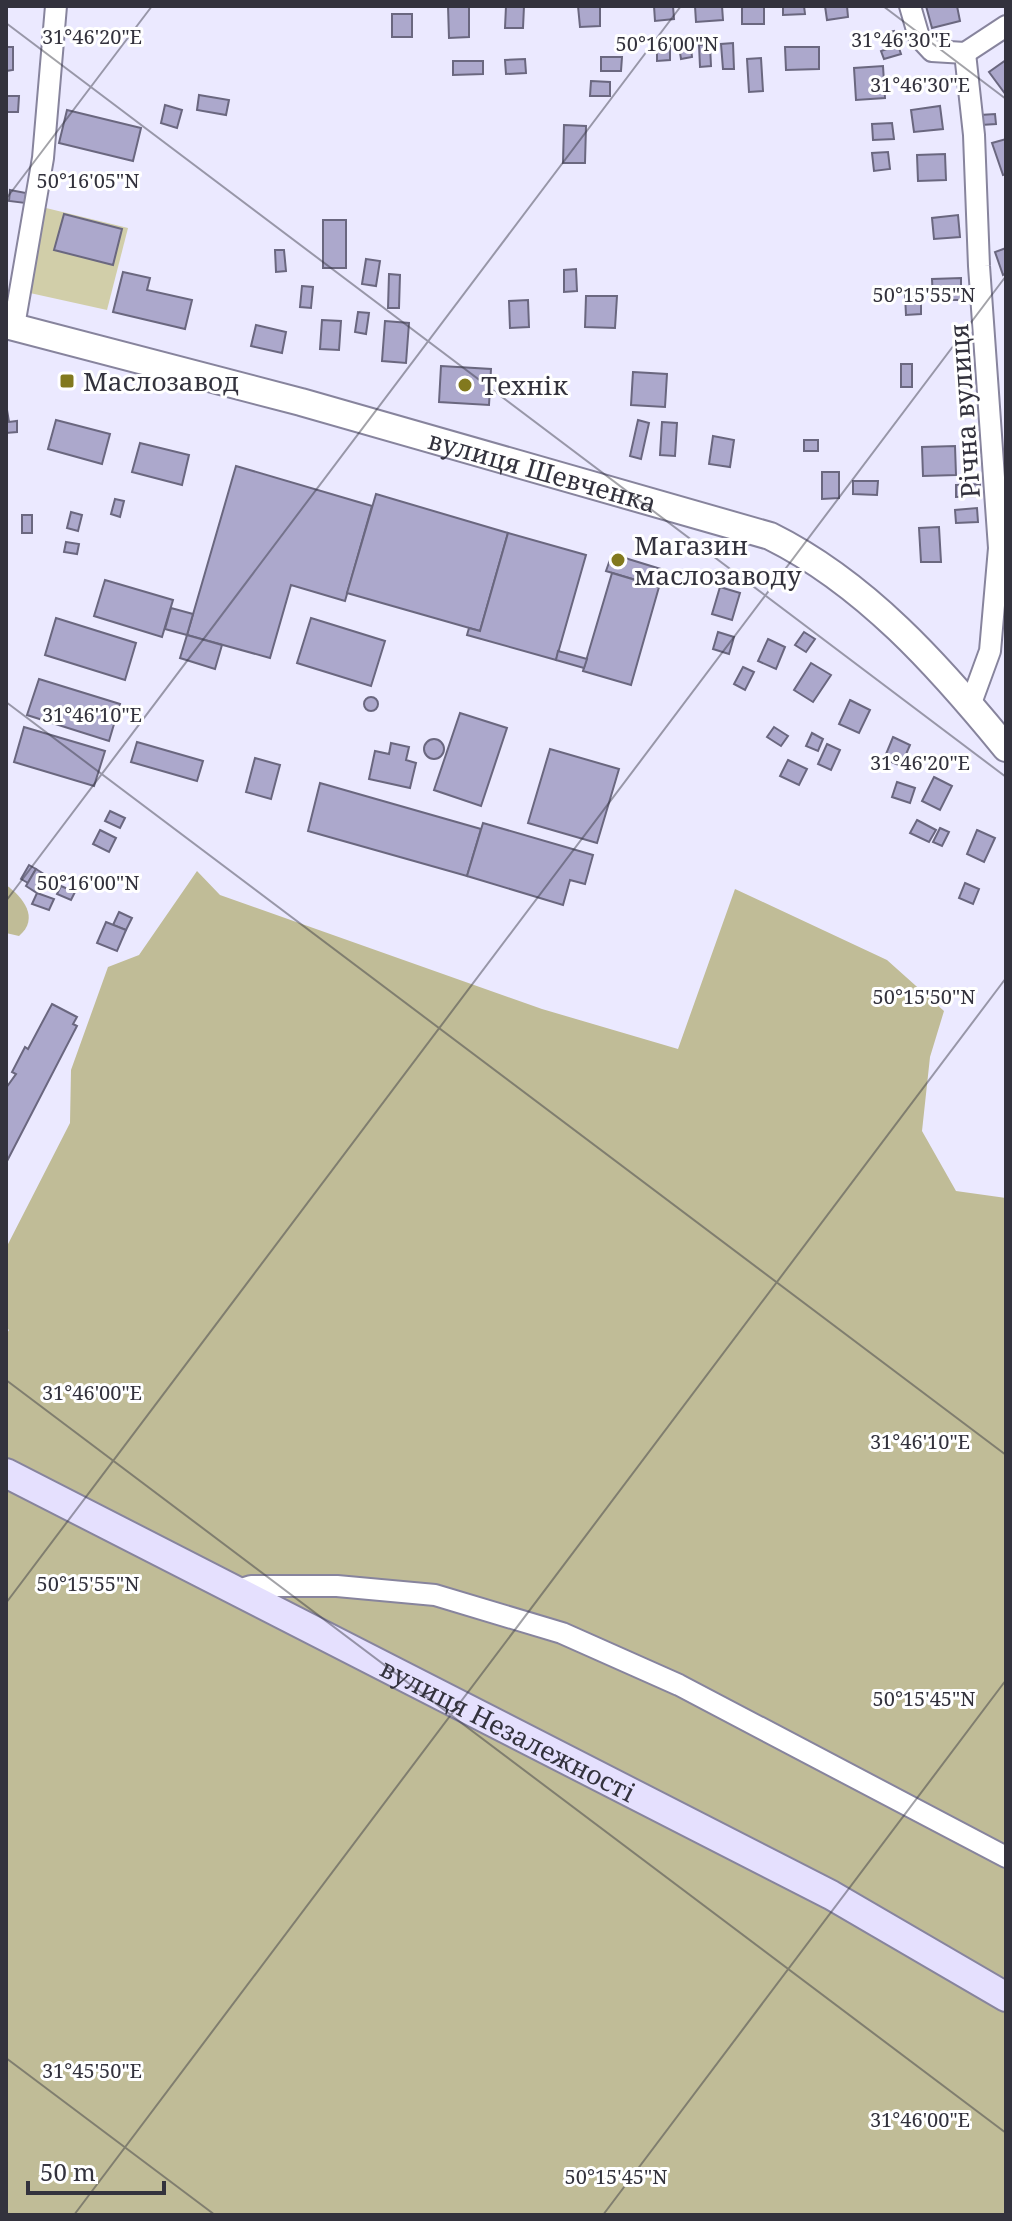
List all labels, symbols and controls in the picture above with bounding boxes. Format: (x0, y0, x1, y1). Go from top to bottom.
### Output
text: 31°46'20"E (42, 23, 142, 50)
text: 31°46'30"E (851, 26, 951, 53)
text: 50°16'00"N (616, 30, 718, 57)
text: 31°46'30"E (870, 71, 970, 98)
text: 50°16'05"N (37, 167, 139, 194)
text: 50°15'55"N (873, 281, 975, 308)
street label: Річна вулиця (940, 323, 988, 499)
place label: Маслозавод (83, 363, 239, 399)
place label: Технік (481, 367, 569, 403)
marker: Маслозавод (58, 372, 76, 390)
marker: Технік (456, 376, 474, 394)
street label: вулиця Шевченка (424, 421, 661, 521)
place label: Магазин маслозаводу (634, 527, 802, 593)
marker: Магазин маслозаводу (609, 551, 627, 569)
text: 31°46'10"E (42, 701, 142, 728)
text: 31°46'20"E (870, 749, 970, 776)
text: 50°16'00"N (37, 869, 139, 896)
text: 50°15'50"N (873, 983, 975, 1010)
text: 31°46'00"E (42, 1379, 142, 1406)
text: 31°46'10"E (870, 1428, 970, 1455)
text: 50°15'55"N (37, 1570, 139, 1597)
street label: вулиця Незалежності (374, 1650, 642, 1810)
text: 50°15'45"N (873, 1685, 975, 1712)
text: 31°45'50"E (42, 2057, 142, 2084)
text: 31°46'00"E (870, 2106, 970, 2133)
scale bar (28, 2145, 164, 2195)
text: 50 m (40, 2155, 96, 2188)
text: 50°15'45"N (565, 2163, 667, 2190)

